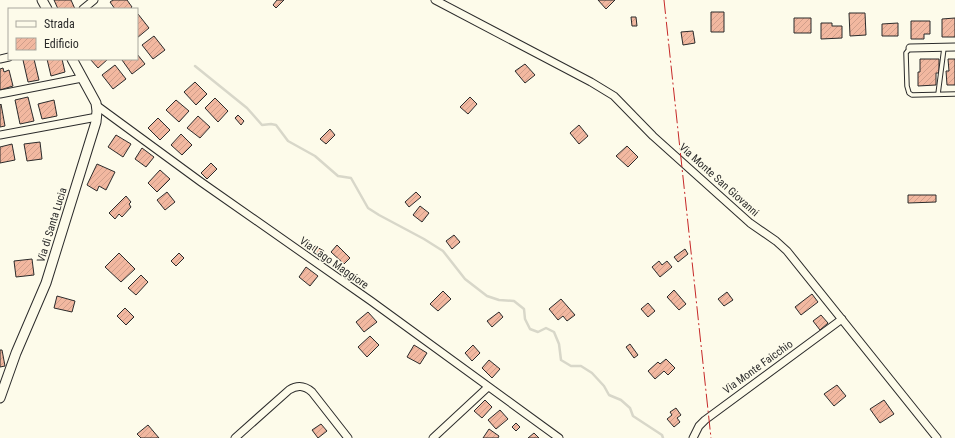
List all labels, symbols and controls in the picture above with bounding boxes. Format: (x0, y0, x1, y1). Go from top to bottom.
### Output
legend (8, 8, 138, 60)
text: Strada (44, 17, 75, 31)
text: Edificio (44, 37, 79, 51)
street label: Via Monte San Giovanni (676, 141, 762, 219)
street label: Via di Santa Lucia (34, 186, 70, 264)
street label: Via Lago Maggiore (297, 234, 371, 292)
street label: Via Monte Faicchio (721, 337, 796, 397)

